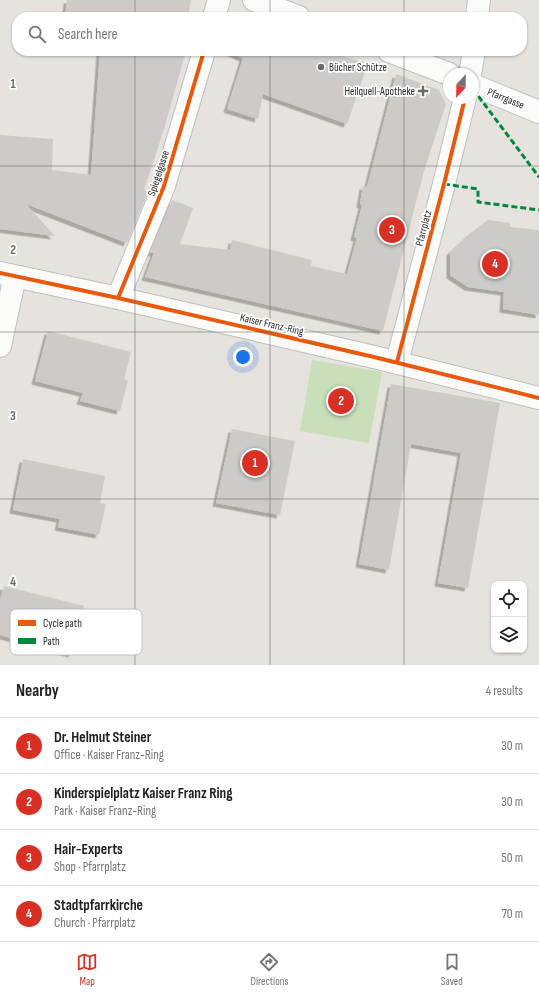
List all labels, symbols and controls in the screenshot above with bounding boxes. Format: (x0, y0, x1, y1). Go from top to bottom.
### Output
search box (12, 12, 527, 56)
icon: search (26, 23, 48, 45)
text: Search here (58, 25, 118, 44)
place label: Bücher Schütze (329, 61, 387, 74)
marker: Bücher Schütze (316, 62, 326, 72)
north arrow (443, 68, 479, 104)
text: 1 (10, 76, 16, 92)
place label: Heilquell-Apotheke (344, 85, 415, 98)
street label: Pfarrgasse (485, 85, 526, 112)
marker: Heilquell-Apotheke (418, 86, 428, 96)
street label: Spiegelgasse (145, 149, 172, 198)
street label: Pfarrplatz (412, 209, 435, 247)
pin: 3 (379, 215, 405, 245)
text: 2 (10, 242, 16, 258)
pin: 4 (482, 249, 508, 279)
street label: Kaiser Franz-Ring (239, 311, 305, 338)
your location (233, 347, 253, 367)
pin: 2 (328, 386, 354, 416)
text: 3 (10, 408, 16, 424)
pin: 1 (242, 448, 268, 478)
text: 4 (10, 574, 16, 590)
map controls (491, 581, 527, 653)
button: locate (491, 581, 527, 617)
legend (10, 609, 142, 655)
text: Cycle path (43, 617, 82, 630)
button: layers (491, 617, 527, 653)
text: Path (43, 635, 60, 648)
text: Nearby (16, 681, 59, 701)
text: 4 results (486, 683, 523, 699)
text: Dr. Helmut Steiner (54, 728, 151, 747)
text: 1 (26, 738, 32, 754)
text: 30 m (501, 738, 523, 754)
text: Office · Kaiser Franz-Ring (54, 747, 164, 763)
text: Kinderspielplatz Kaiser Franz Ring (54, 784, 233, 803)
text: 2 (26, 794, 32, 810)
text: 30 m (501, 794, 523, 810)
text: Park · Kaiser Franz-Ring (54, 803, 156, 819)
text: Hair-Experts (54, 840, 123, 859)
text: 3 (26, 850, 32, 866)
text: 50 m (502, 850, 523, 866)
text: Shop · Pfarrplatz (54, 859, 126, 875)
text: Stadtpfarrkirche (54, 896, 143, 915)
text: 4 (26, 906, 32, 922)
text: 70 m (502, 906, 523, 922)
text: Church · Pfarrplatz (54, 915, 136, 931)
tab: Map (76, 951, 98, 988)
tab: Directions (251, 951, 288, 988)
tab: Saved (441, 951, 463, 988)

